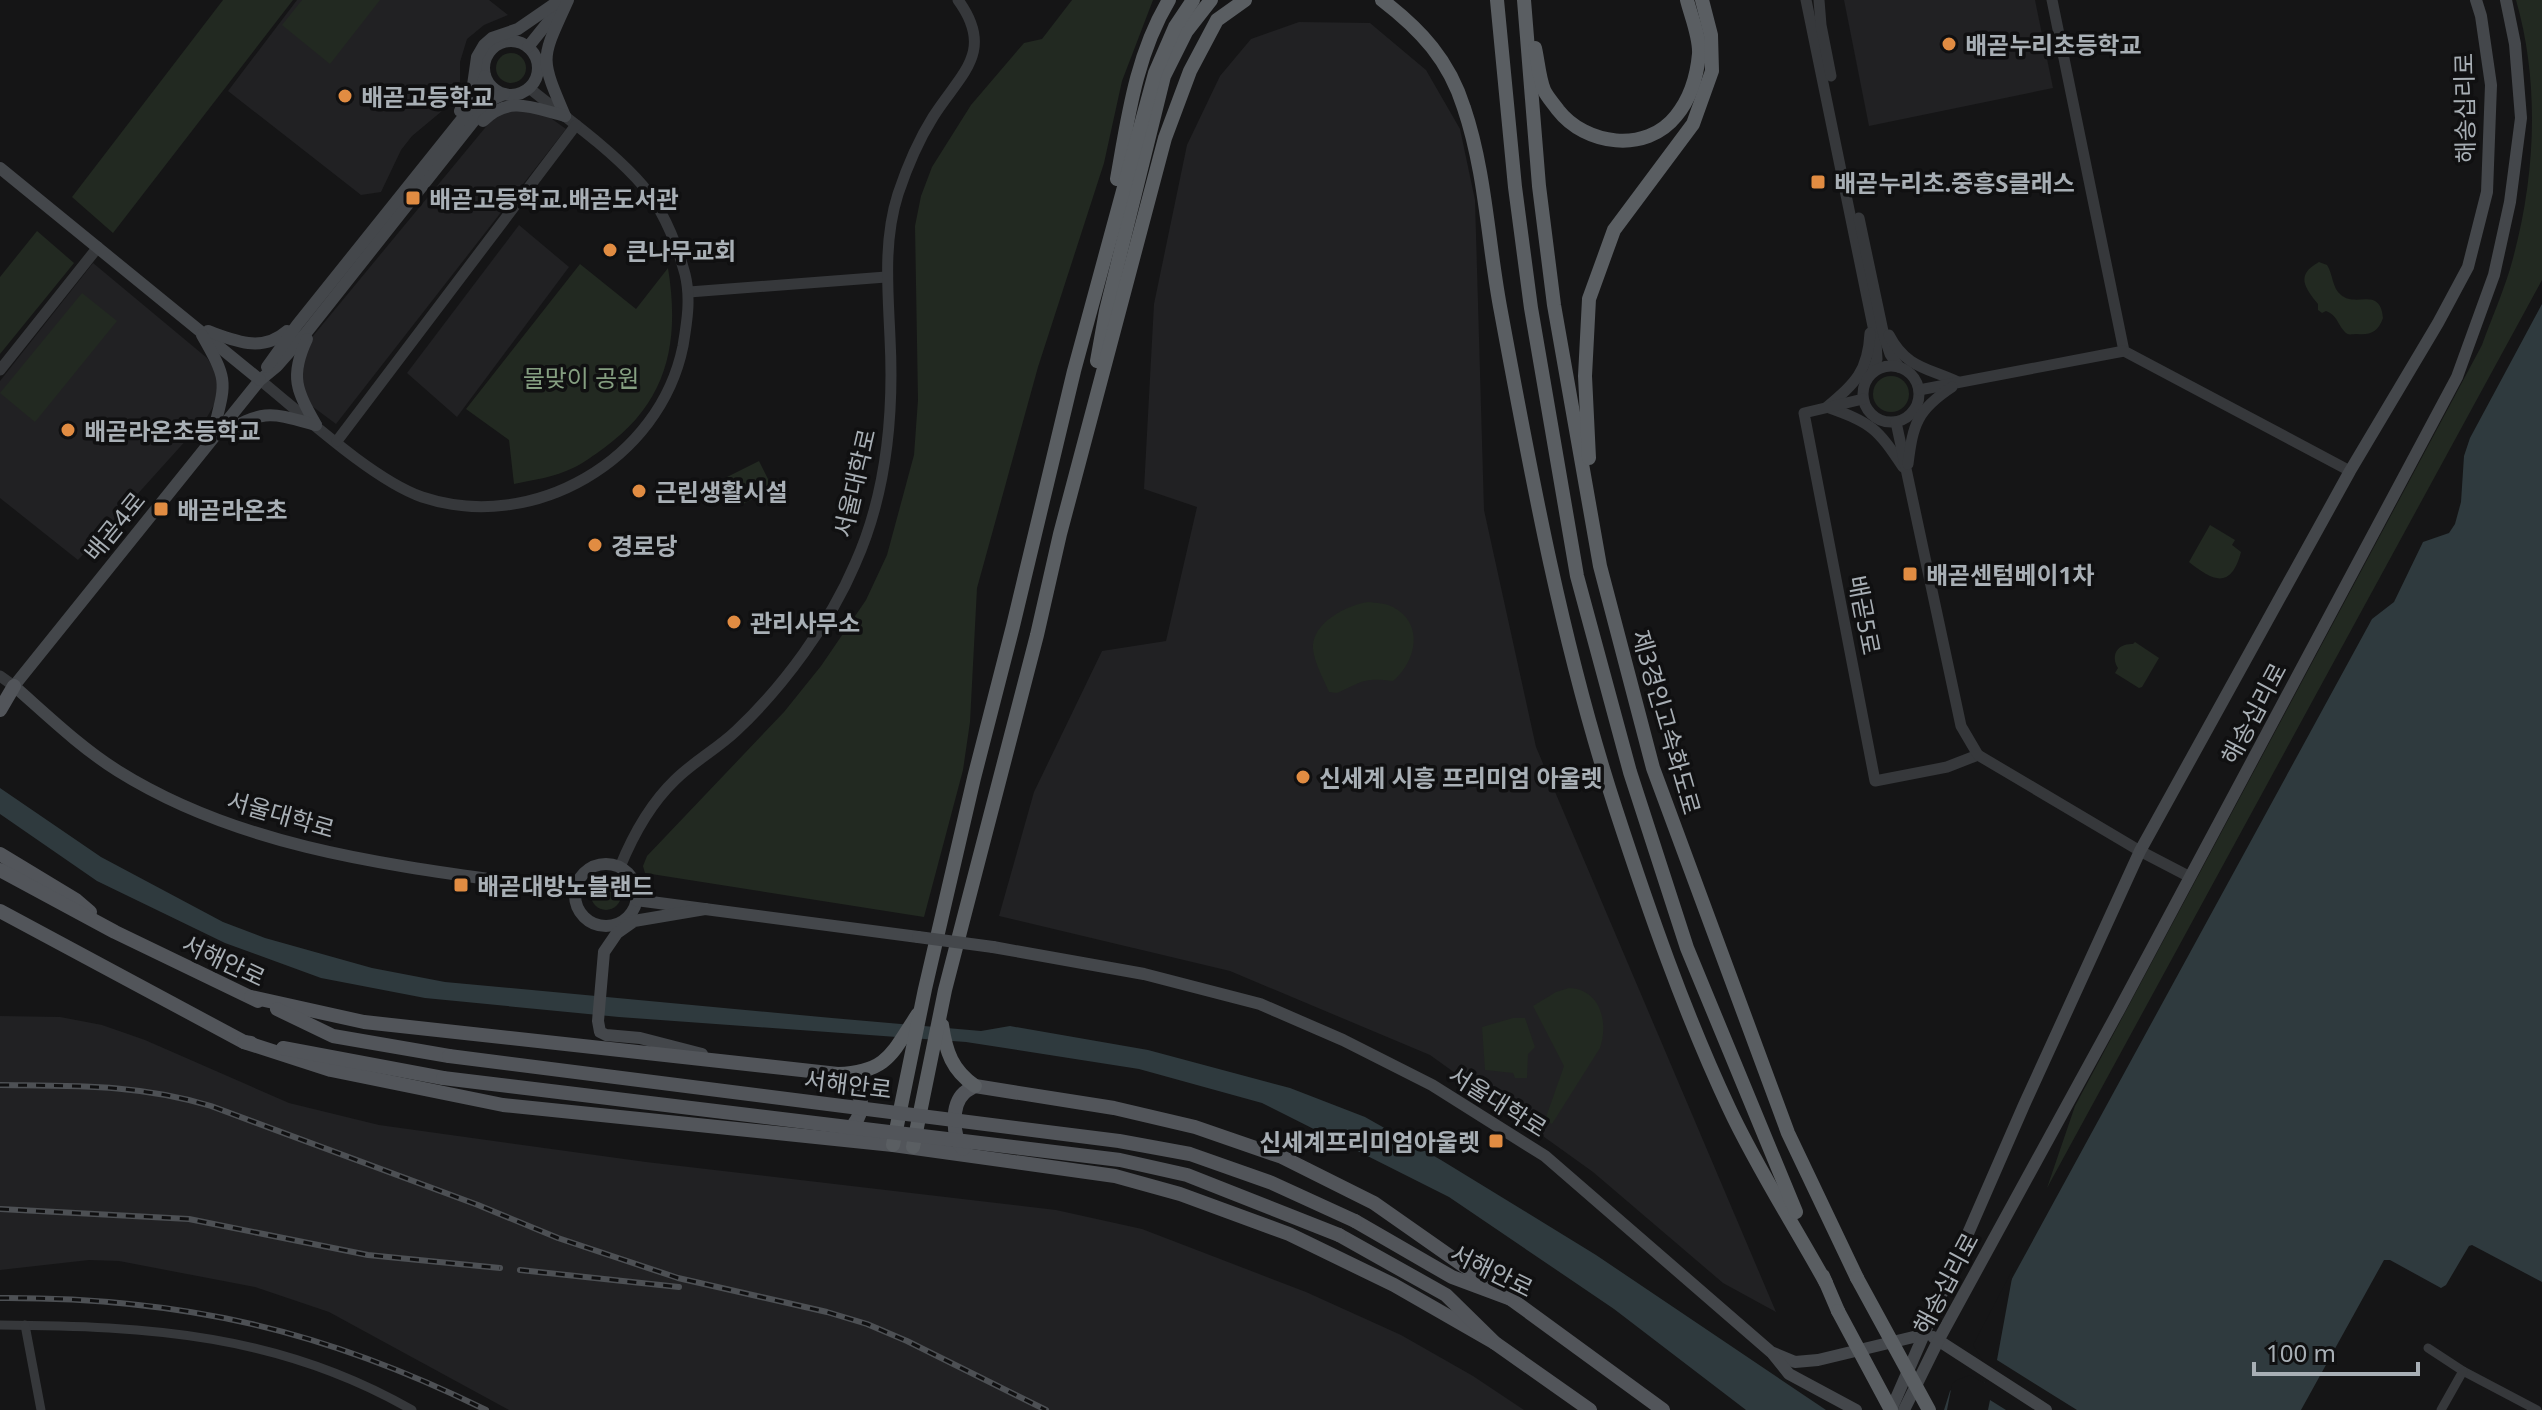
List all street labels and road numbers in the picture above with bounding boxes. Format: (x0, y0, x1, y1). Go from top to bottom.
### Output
street label: 해송십리로 (2447, 53, 2481, 163)
street label: 서울대학로 (826, 426, 882, 540)
street label: 배곧4로 (76, 485, 152, 567)
street label: 배곧5로 (1841, 573, 1889, 657)
street label: 제3경인고속화도로 (1625, 626, 1709, 818)
street label: 해송십리로 (2213, 657, 2293, 769)
street label: 서울대학로 (223, 783, 339, 845)
street label: 서해안로 (177, 926, 271, 994)
street label: 서울대학로 (1442, 1058, 1554, 1144)
street label: 서해안로 (802, 1062, 894, 1106)
street label: 해송십리로 (1905, 1227, 1985, 1339)
street label: 서해안로 (1445, 1236, 1539, 1304)

